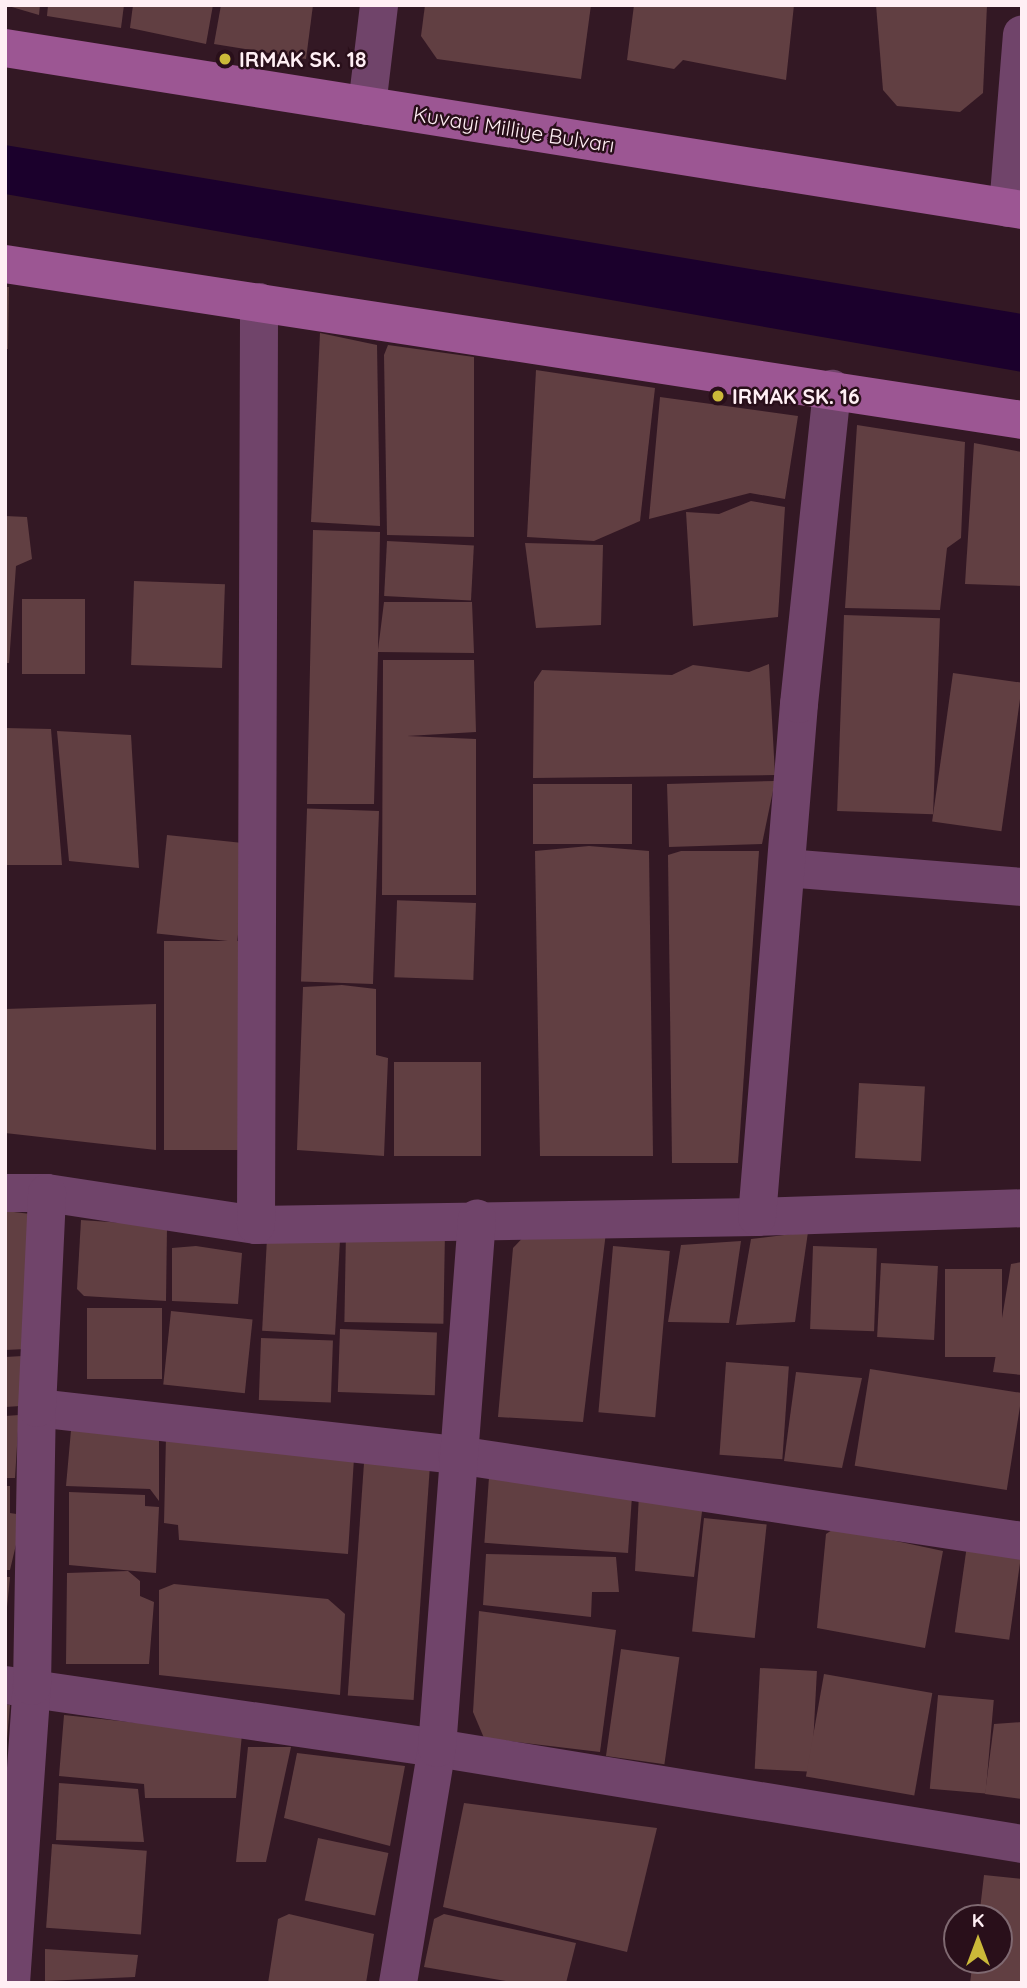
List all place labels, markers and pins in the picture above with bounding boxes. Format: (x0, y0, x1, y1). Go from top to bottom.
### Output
place label: IRMAK SK. 18 (239, 46, 367, 72)
marker: IRMAK SK. 18 (217, 51, 233, 67)
place label: IRMAK SK. 16 (732, 383, 860, 409)
marker: IRMAK SK. 16 (710, 388, 726, 404)

